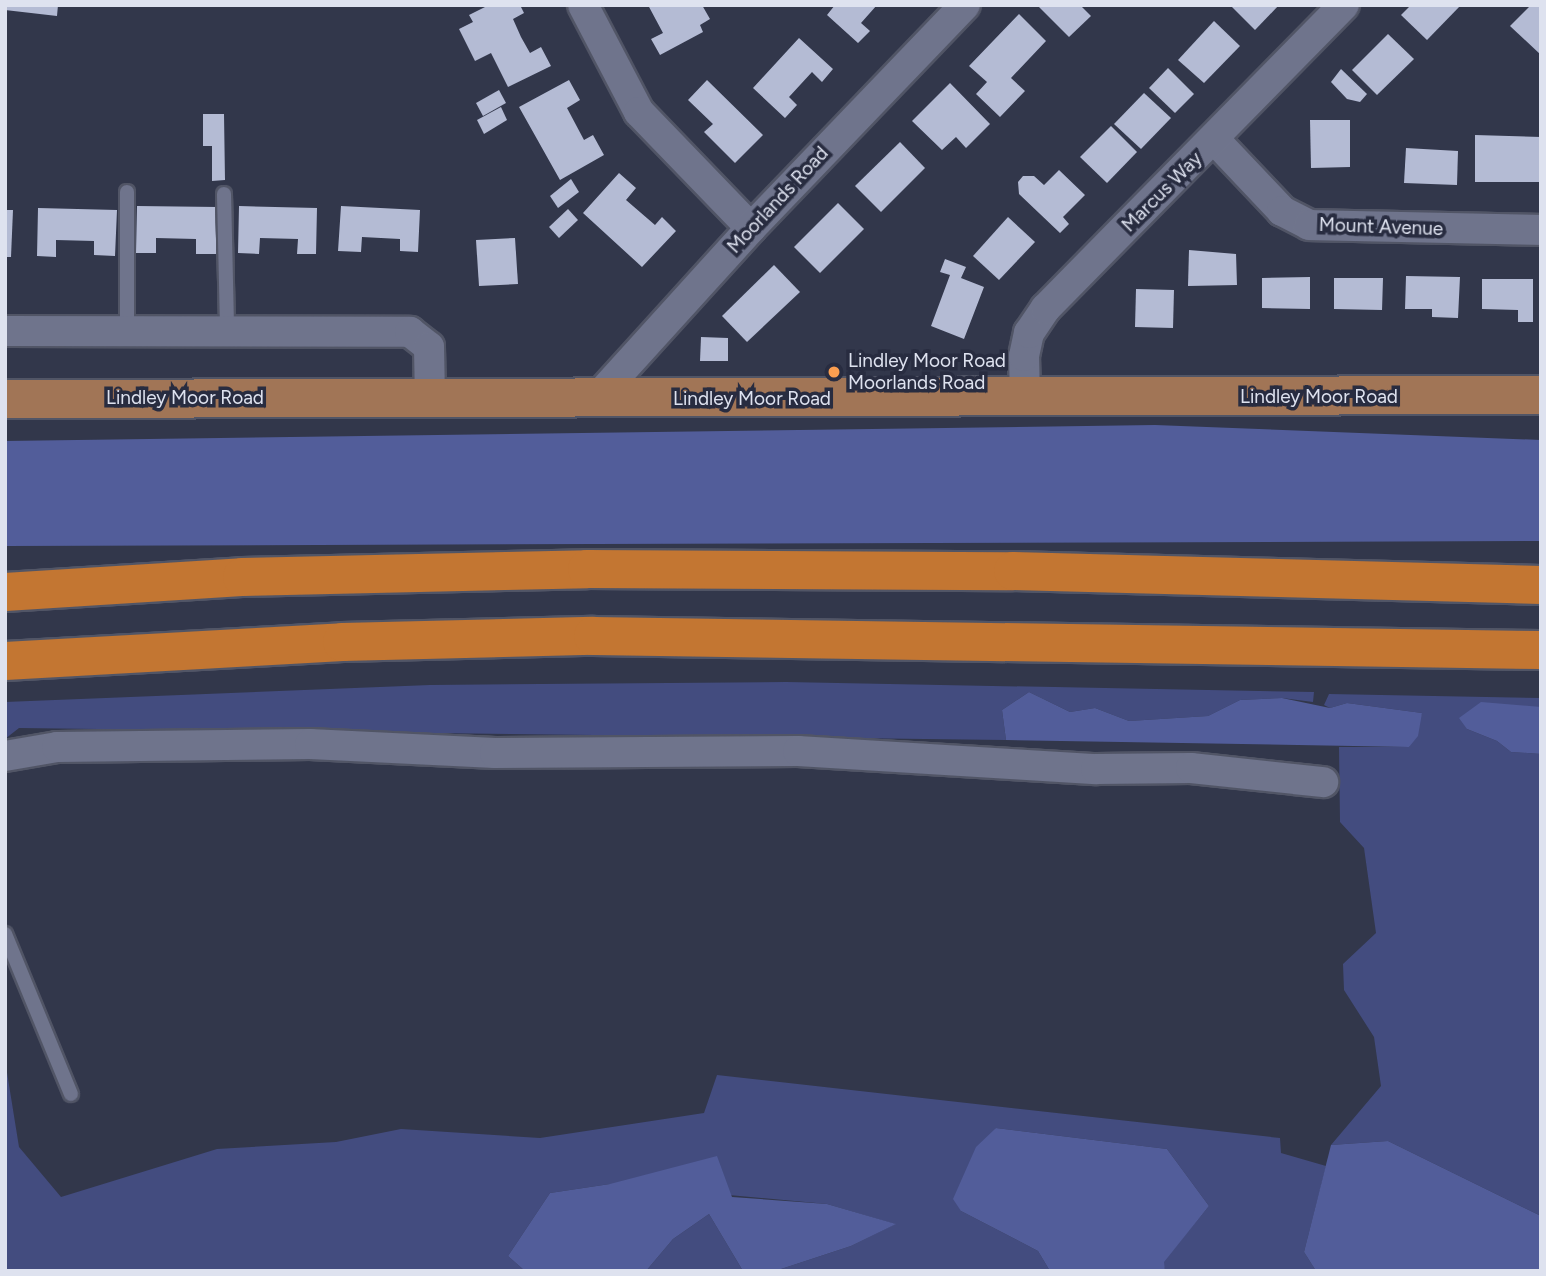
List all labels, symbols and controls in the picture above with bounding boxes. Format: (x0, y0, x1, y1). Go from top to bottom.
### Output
street label: Moorlands Road (723, 142, 833, 258)
street label: Marcus Way (1117, 147, 1207, 237)
street label: Mount Avenue (1318, 213, 1444, 241)
place label: Lindley Moor Road Moorlands Road (848, 350, 1006, 394)
marker: Lindley Moor Road Moorlands Road (826, 364, 842, 380)
street label: Lindley Moor Road (1240, 386, 1398, 408)
street label: Lindley Moor Road (106, 387, 264, 409)
street label: Lindley Moor Road (673, 388, 831, 410)

